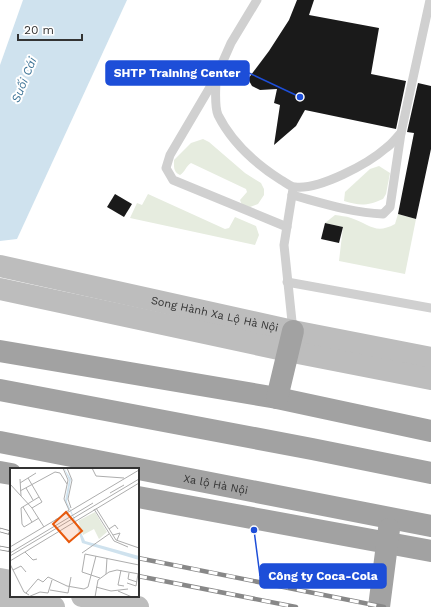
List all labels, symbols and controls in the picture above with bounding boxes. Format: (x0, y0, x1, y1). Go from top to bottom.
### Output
scale bar (18, 16, 82, 42)
text: 20 m (24, 23, 54, 37)
water label: Suối Cái (9, 54, 40, 105)
callout: SHTP Training Center (106, 61, 249, 85)
text: SHTP Training Center (114, 66, 241, 80)
street label: Song Hành Xa Lộ Hà Nội (150, 294, 280, 335)
inset map (10, 468, 139, 597)
street label: Xa lộ Hà Nội (183, 472, 249, 497)
callout: Công ty Coca-Cola (260, 564, 386, 588)
text: Công ty Coca-Cola (268, 569, 378, 583)

